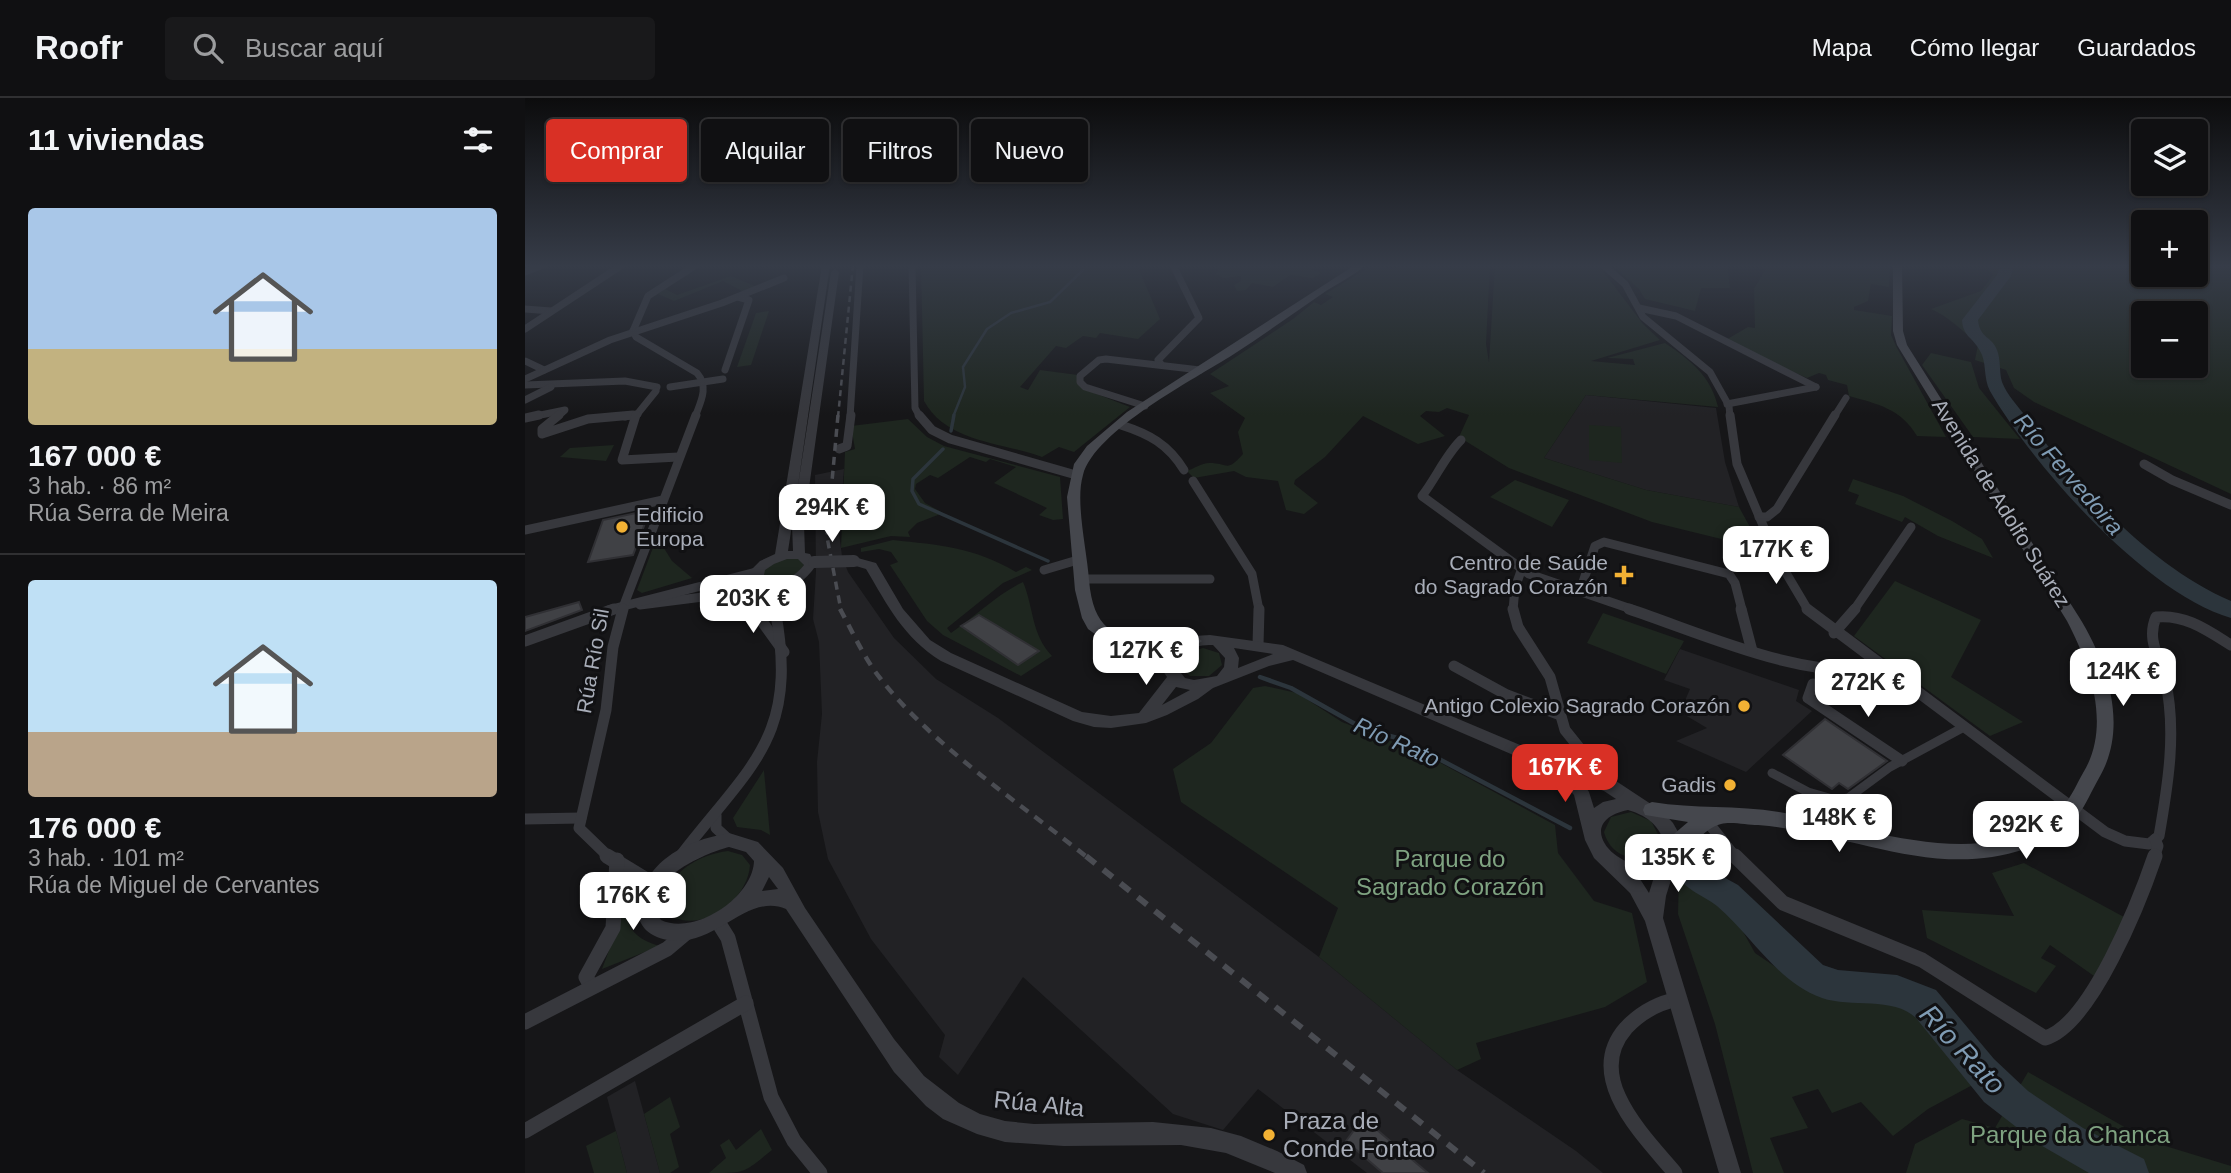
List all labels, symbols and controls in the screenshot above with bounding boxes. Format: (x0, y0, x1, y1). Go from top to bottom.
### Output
search box (165, 17, 655, 80)
text: Roofr (35, 29, 123, 66)
icon: search (189, 29, 227, 67)
text: Buscar aquí (245, 33, 384, 63)
text: Mapa (1812, 34, 1872, 61)
text: Cómo llegar (1910, 34, 2039, 61)
text: Guardados (2077, 34, 2196, 61)
chip: Comprar (546, 119, 687, 182)
chip: Alquilar (701, 119, 829, 182)
chip: Filtros (843, 119, 957, 182)
chip: Nuevo (971, 119, 1088, 182)
map controls (2131, 119, 2208, 378)
button: layers (2131, 119, 2208, 196)
icon: filters (459, 121, 497, 159)
text: 11 viviendas (28, 123, 205, 156)
button: + (2131, 210, 2208, 287)
icon: home (200, 254, 326, 380)
button: − (2131, 301, 2208, 378)
street label: Avenida de Adolfo Suárez (1928, 394, 2075, 611)
water label: Río Fervedoira (2009, 408, 2129, 540)
text: 167 000 € (28, 439, 161, 472)
text: 3 hab. · 86 m² (28, 473, 171, 499)
pin: 294K € (775, 484, 889, 544)
text: 294K € (795, 494, 869, 520)
text: Rúa Serra de Meira (28, 500, 229, 526)
place label: Edificio Europa (636, 503, 704, 550)
marker: Edificio Europa (614, 519, 630, 535)
pin: 177K € (1719, 526, 1833, 586)
text: 177K € (1739, 536, 1813, 562)
place label: Centro de Saúde do Sagrado Corazón (1414, 551, 1608, 598)
marker: Centro de Saúde do Sagrado Corazón (1614, 565, 1634, 585)
pin: 203K € (696, 575, 810, 635)
text: 203K € (716, 585, 790, 611)
street label: Rúa Río Sil (572, 607, 613, 715)
icon: home (200, 626, 326, 752)
pin: 127K € (1089, 628, 1203, 687)
text: 127K € (1109, 637, 1183, 663)
pin: 124K € (2066, 648, 2180, 708)
text: 124K € (2086, 658, 2160, 684)
pin: 272K € (1811, 660, 1925, 719)
text: 272K € (1831, 669, 1905, 695)
place label: Antigo Colexio Sagrado Corazón (1424, 694, 1730, 717)
marker: Antigo Colexio Sagrado Corazón (1736, 698, 1752, 714)
water label: Río Rato (1350, 712, 1444, 772)
pin: 167K € (1508, 744, 1622, 804)
text: 167K € (1528, 754, 1602, 780)
place label: Gadis (1661, 773, 1716, 796)
marker: Gadis (1722, 777, 1738, 793)
pin: 148K € (1782, 794, 1896, 854)
pin: 292K € (1969, 802, 2083, 861)
text: 148K € (1802, 804, 1876, 830)
text: 176 000 € (28, 811, 161, 844)
text: 292K € (1989, 811, 2063, 837)
pin: 135K € (1621, 834, 1735, 894)
text: 135K € (1641, 844, 1715, 870)
text: 3 hab. · 101 m² (28, 845, 184, 871)
park label: Parque do Sagrado Corazón (1356, 845, 1544, 900)
text: Rúa de Miguel de Cervantes (28, 872, 320, 898)
pin: 176K € (576, 872, 690, 932)
text: 176K € (596, 882, 670, 908)
water label: Río Rato (1914, 998, 2012, 1100)
street label: Rúa Alta (993, 1085, 1086, 1122)
place label: Praza de Conde Fontao (1283, 1107, 1435, 1162)
park label: Parque da Chanca (1970, 1121, 2171, 1148)
marker: Praza de Conde Fontao (1261, 1127, 1277, 1143)

